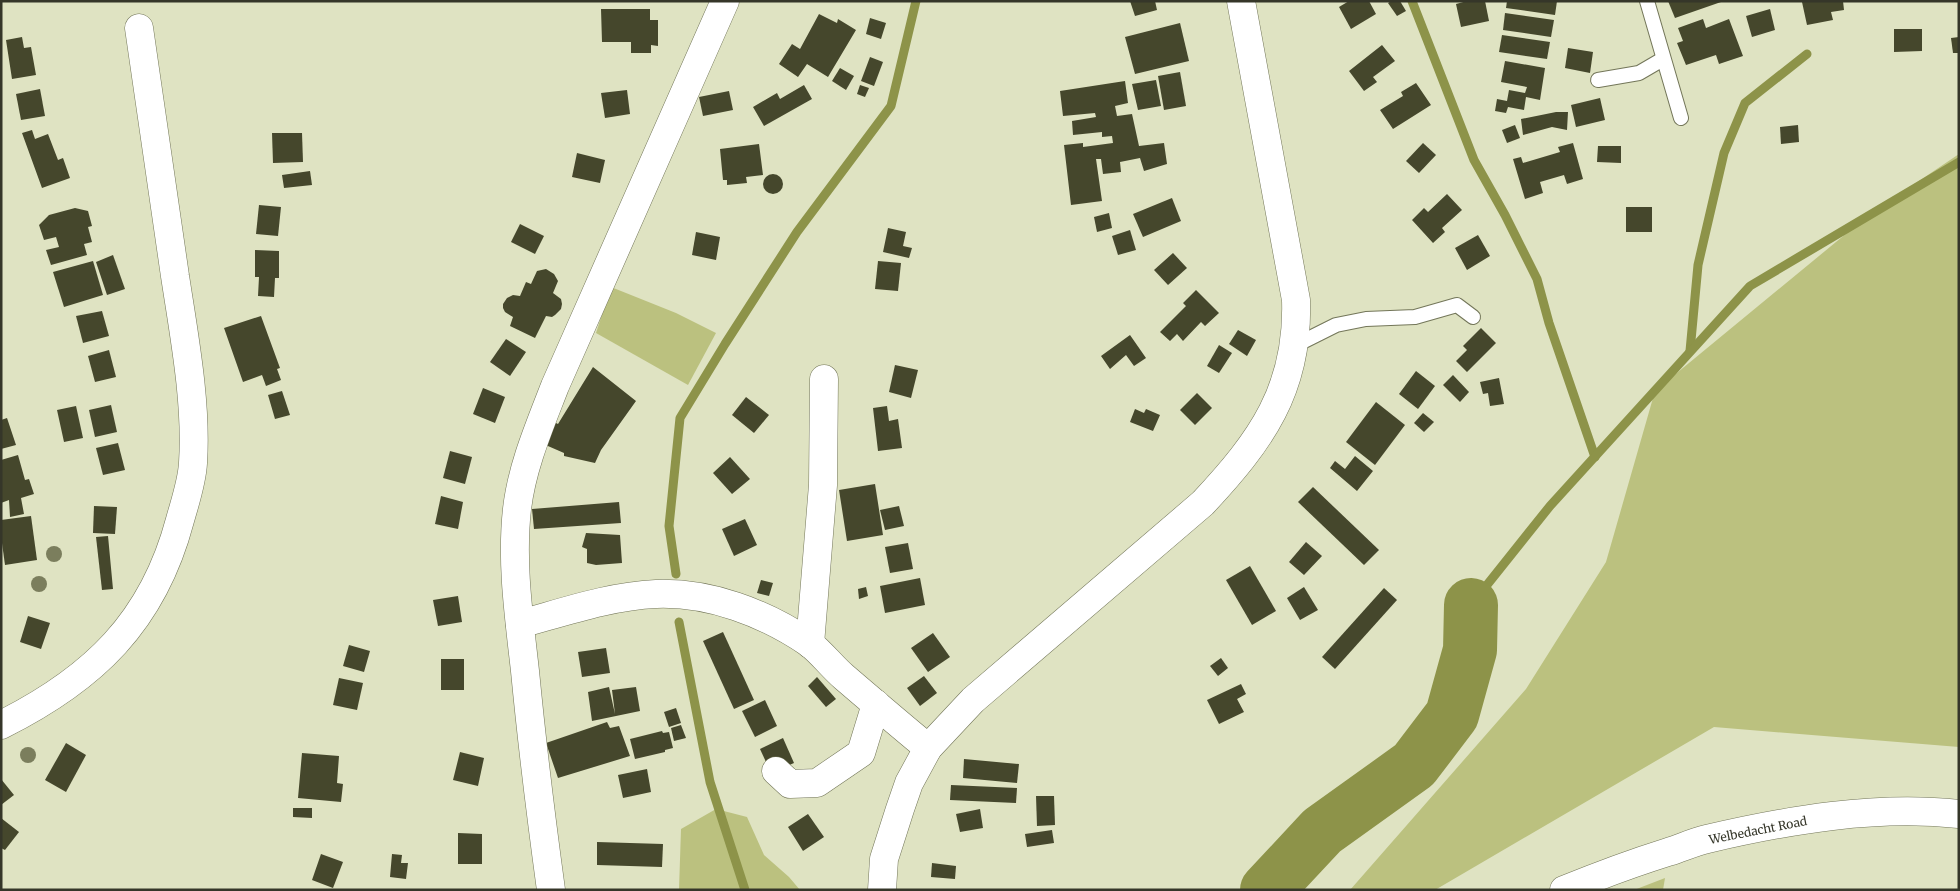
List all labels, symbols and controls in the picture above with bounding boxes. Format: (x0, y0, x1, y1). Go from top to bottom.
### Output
street label: Welbedacht Road (1707, 813, 1808, 847)

